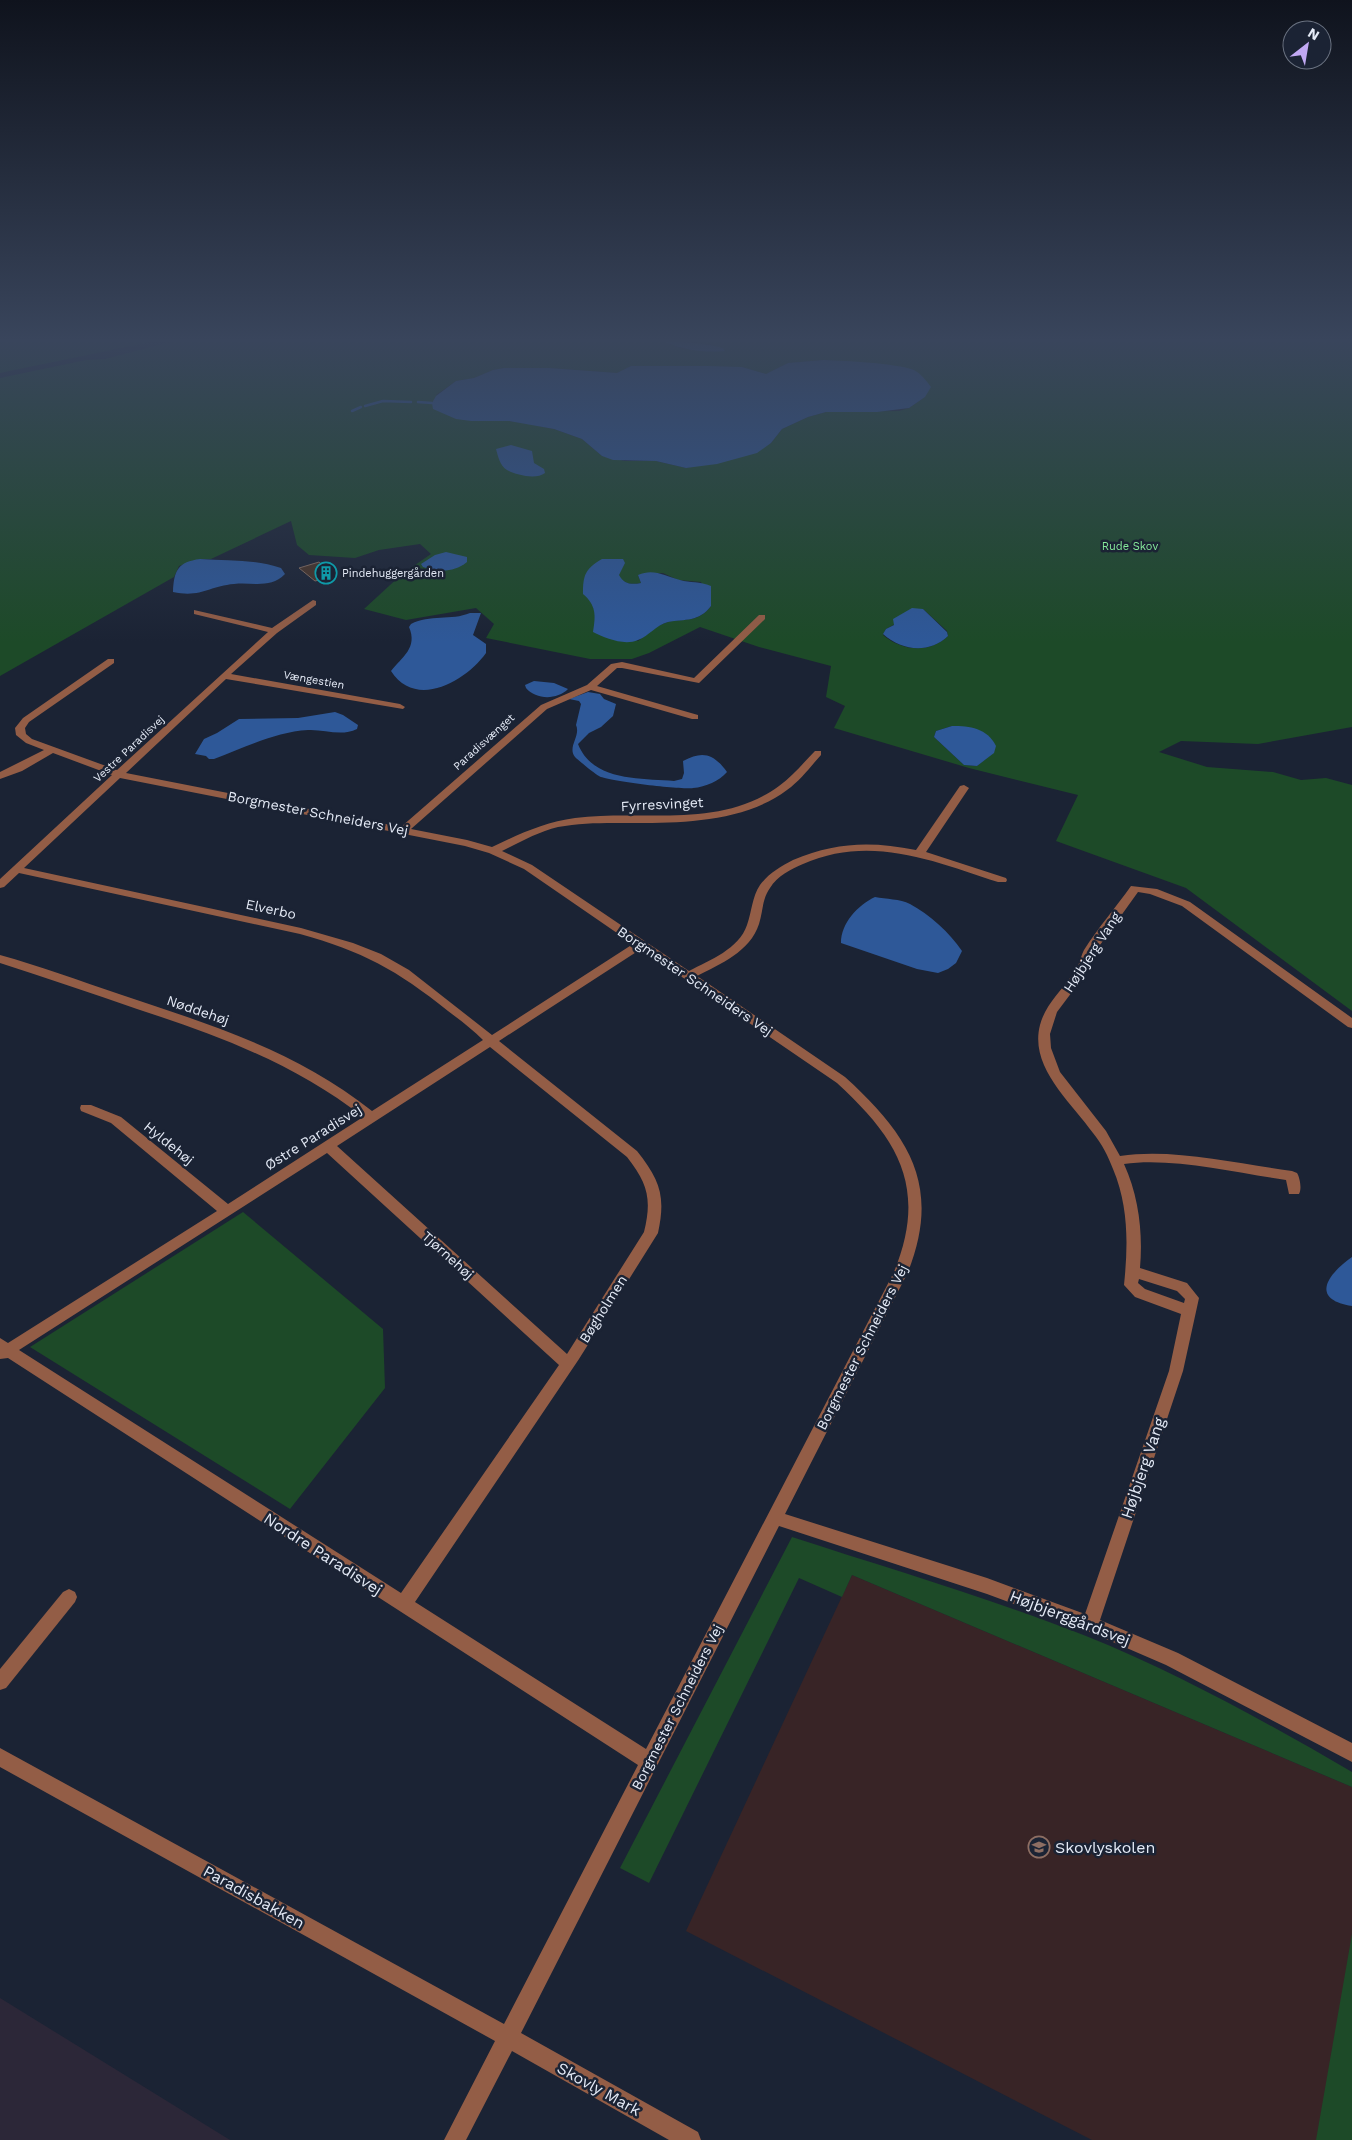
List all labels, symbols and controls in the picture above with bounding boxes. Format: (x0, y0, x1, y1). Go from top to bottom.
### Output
north arrow (1282, 20, 1332, 70)
text: N (1305, 24, 1322, 43)
park label: Rude Skov (1102, 540, 1158, 553)
building icon: Pindehuggergården (314, 561, 338, 585)
place label: Pindehuggergården (342, 567, 444, 580)
street label: Vængestien (282, 668, 346, 692)
street label: Paradisvænget (451, 711, 518, 773)
street label: Vestre Paradisvej (91, 713, 167, 785)
street label: Borgmester Schneiders Vej (226, 788, 410, 838)
street label: Fyrresvinget (620, 794, 704, 814)
street label: Elverbo (244, 896, 298, 922)
street label: Højbjerg Vang (1060, 908, 1124, 995)
street label: Borgmester Schneiders Vej (615, 923, 775, 1039)
street label: Nøddehøj (165, 992, 231, 1028)
street label: Østre Paradisvej (262, 1101, 364, 1173)
street label: Hyldehøj (141, 1118, 197, 1168)
street label: Tjørnehøj (419, 1228, 477, 1282)
street label: Borgmester Schneiders Vej (813, 1262, 911, 1432)
street label: Bøgholmen (576, 1272, 630, 1346)
street label: Højbjerg Vang (1117, 1415, 1169, 1521)
street label: Nordre Paradisvej (260, 1509, 386, 1599)
street label: Højbjerggårdsvej (1007, 1586, 1133, 1650)
street label: Borgmester Schneiders Vej (628, 1622, 726, 1792)
school or university icon: Skovlyskolen (1027, 1835, 1051, 1859)
place label: Skovlyskolen (1055, 1838, 1155, 1857)
street label: Paradisbakken (200, 1861, 308, 1933)
street label: Skovly Mark (554, 2058, 644, 2120)

